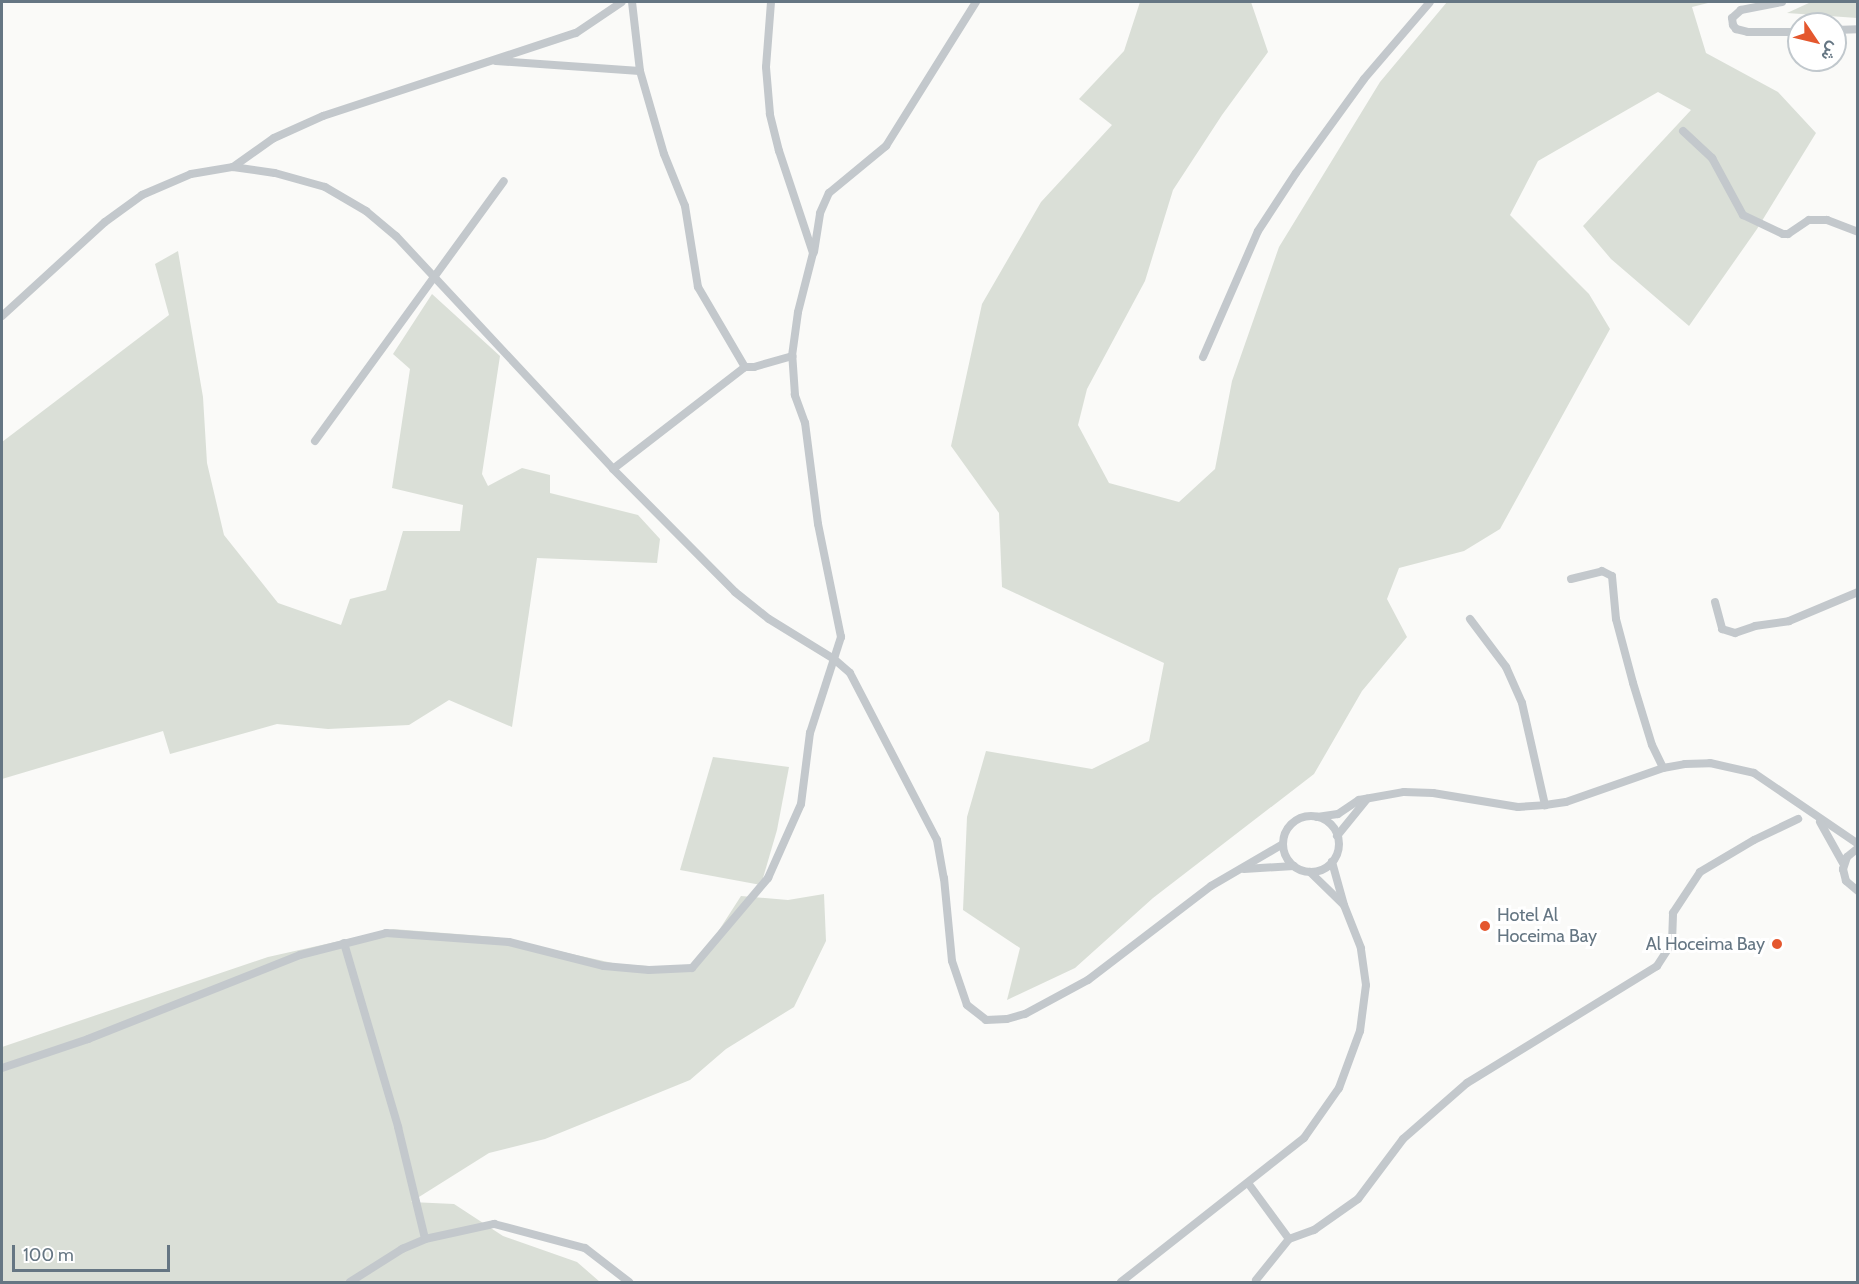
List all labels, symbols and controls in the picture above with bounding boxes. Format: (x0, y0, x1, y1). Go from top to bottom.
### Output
north arrow (1787, 12, 1847, 72)
text: ش (1817, 38, 1844, 65)
place label: Hotel Al Hoceima Bay (1497, 905, 1597, 948)
marker: Hotel Al Hoceima Bay (1478, 919, 1492, 933)
place label: Al Hoceima Bay (1646, 933, 1765, 955)
marker: Al Hoceima Bay (1770, 937, 1784, 951)
scale bar (15, 1233, 172, 1271)
text: 100 m (23, 1244, 74, 1266)

